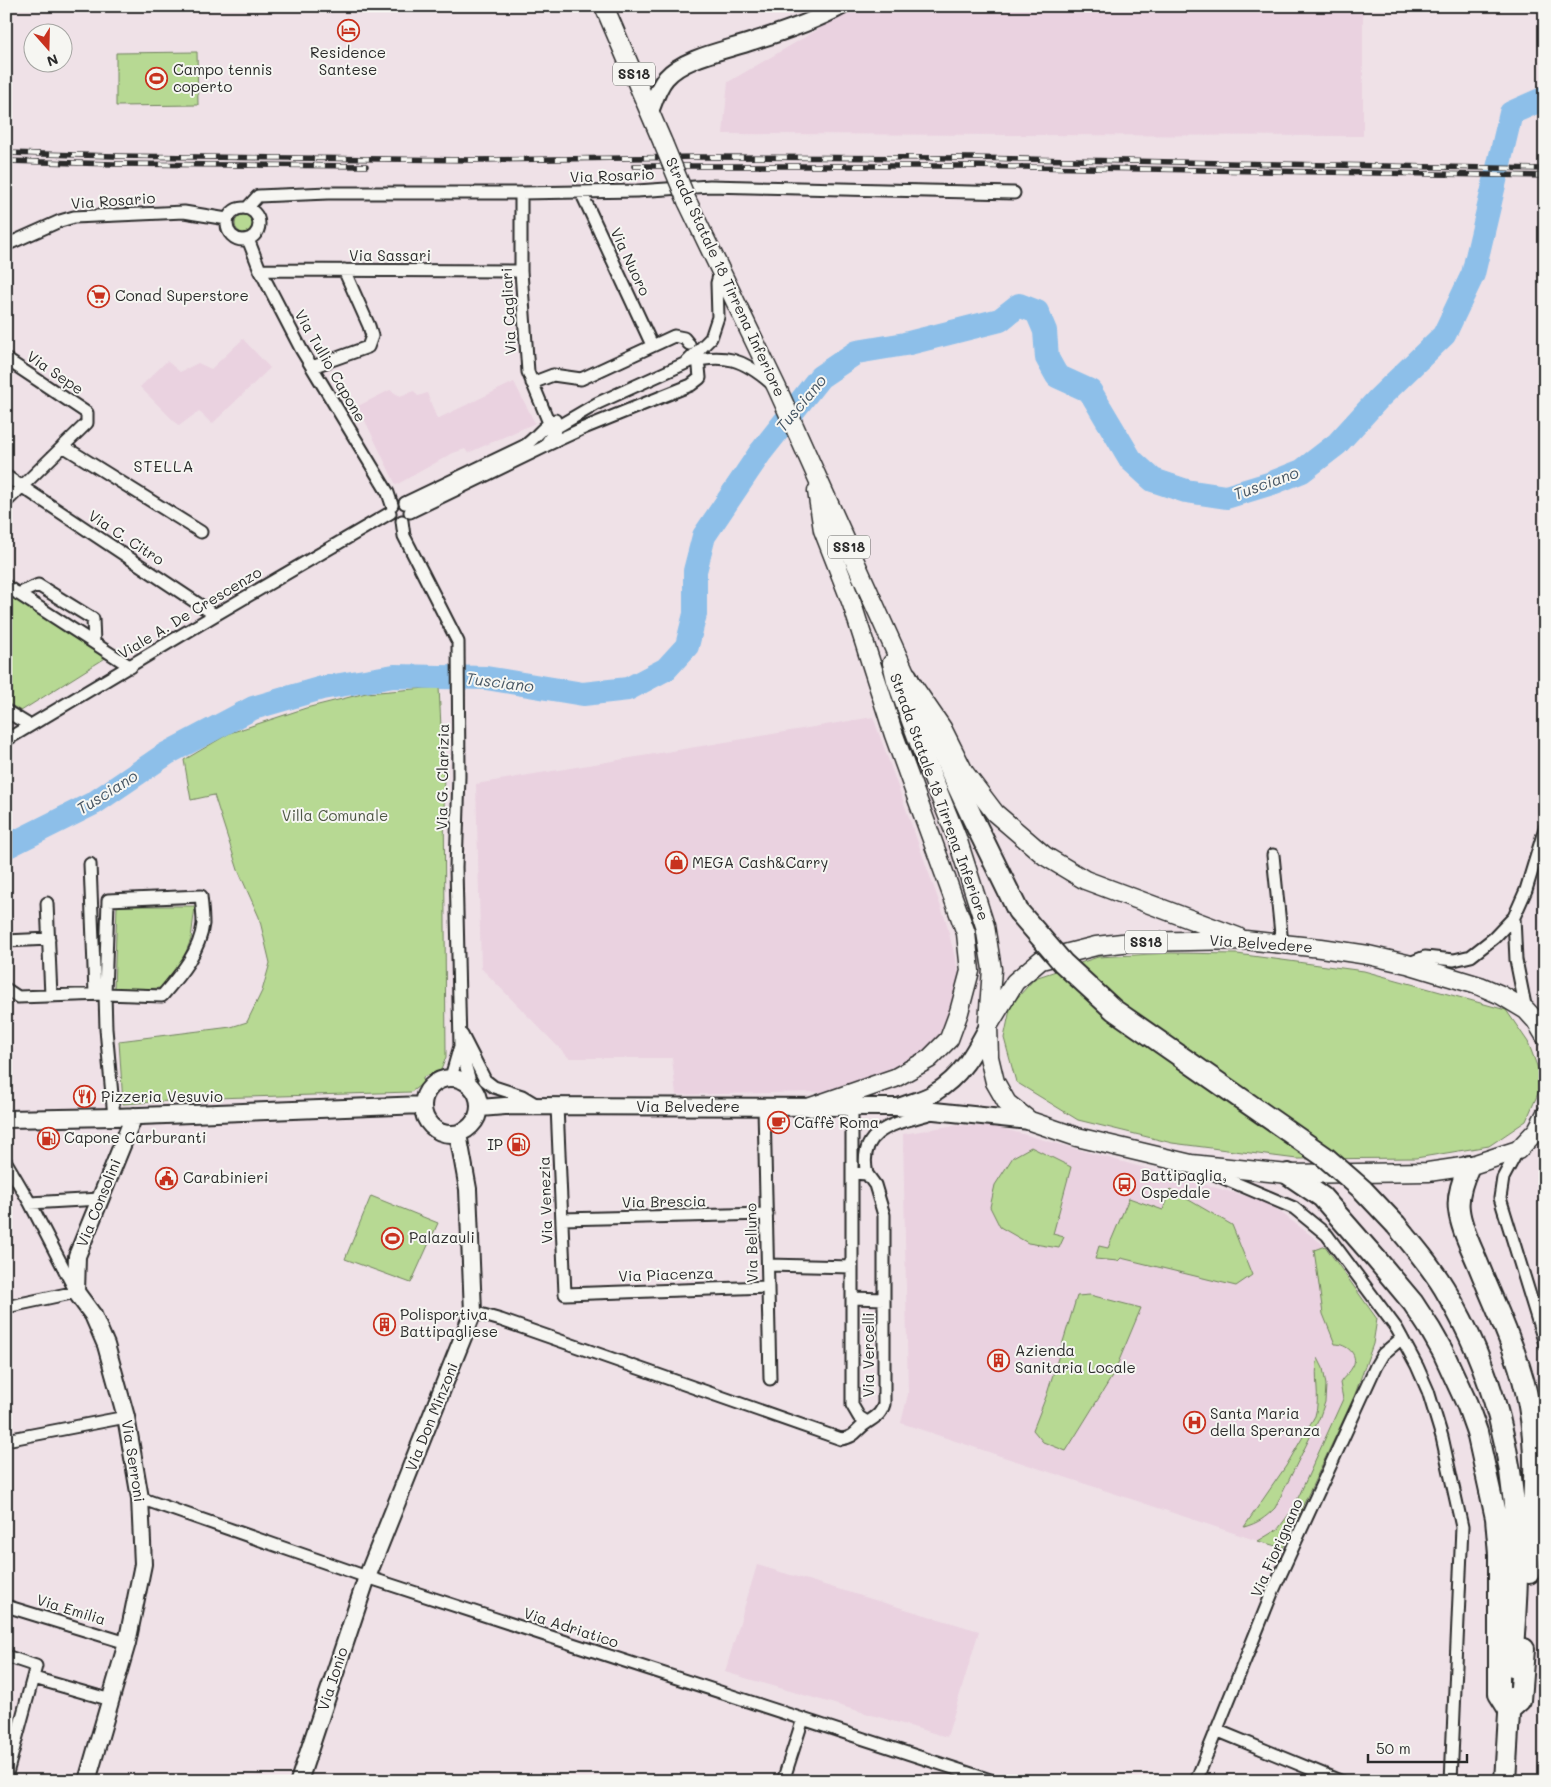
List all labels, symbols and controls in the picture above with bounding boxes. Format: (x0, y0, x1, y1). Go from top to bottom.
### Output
hotel icon: Residence Santese (336, 18, 360, 42)
north arrow (22, 22, 72, 72)
place label: Residence Santese (310, 42, 386, 79)
text: N (44, 50, 61, 71)
place label: Campo tennis coperto (173, 59, 272, 96)
road number: SS18 (613, 62, 655, 86)
sports icon: Campo tennis coperto (145, 67, 169, 91)
street label: Strada Statale 18 Tirrena Inferiore (661, 154, 790, 399)
street label: Via Rosario (569, 164, 655, 186)
street label: Via Rosario (70, 187, 156, 213)
street label: Via Nuoro (606, 224, 655, 299)
street label: Via Sassari (349, 245, 431, 265)
street label: Via Cagliari (496, 267, 520, 355)
supermarket icon: Conad Superstore (87, 284, 111, 308)
place label: Conad Superstore (115, 285, 249, 305)
street label: Via Tullio Capone (291, 306, 371, 425)
street label: Via Sepe (23, 346, 88, 399)
water label: Tusciano (771, 369, 831, 436)
district label: STELLA (134, 455, 195, 476)
water label: Tusciano (1230, 461, 1302, 504)
street label: Via C. Citro (85, 505, 168, 569)
road number: SS18 (828, 536, 870, 558)
street label: Viale A. De Crescenzo (114, 561, 265, 663)
water label: Tusciano (465, 667, 536, 696)
street label: Strada Statale 18 Tirrena Inferiore (886, 670, 994, 923)
street label: Via G. Clarizia (431, 723, 453, 831)
water label: Tusciano (72, 764, 142, 819)
park label: Villa Comunale (282, 805, 388, 825)
shop icon: MEGA Cash&Carry (664, 851, 688, 875)
place label: MEGA Cash&Carry (692, 852, 829, 872)
street label: Via Belvedere (1209, 929, 1313, 957)
road number: SS18 (1125, 930, 1167, 954)
restaurant icon: Pizzeria Vesuvio (73, 1085, 97, 1109)
place label: Pizzeria Vesuvio (101, 1086, 223, 1106)
street label: Via Belvedere (636, 1096, 740, 1116)
cafe icon: Caffè Roma (766, 1111, 790, 1135)
place label: Caffè Roma (794, 1112, 879, 1132)
fuel station icon: Capone Carburanti (36, 1126, 60, 1150)
place label: Capone Carburanti (64, 1127, 206, 1147)
fuel station icon: IP (507, 1133, 531, 1157)
place label: IP (487, 1134, 503, 1154)
street label: Via Consolini (71, 1155, 125, 1250)
street label: Via Venezia (533, 1156, 557, 1244)
place label: Battipaglia, Ospedale (1141, 1165, 1227, 1202)
public building icon: Carabinieri (155, 1166, 179, 1190)
place label: Carabinieri (183, 1167, 268, 1187)
bus stop icon: Battipaglia, Ospedale (1113, 1173, 1137, 1197)
street label: Via Brescia (622, 1190, 706, 1212)
street label: Via Belluno (740, 1203, 762, 1283)
sports icon: Palazauli (381, 1226, 405, 1250)
place label: Palazauli (409, 1227, 475, 1247)
street label: Via Piacenza (618, 1262, 714, 1286)
place label: Polisportiva Battipagliese (400, 1304, 498, 1341)
building icon: Polisportiva Battipagliese (372, 1312, 396, 1336)
street label: Via Vercelli (858, 1312, 878, 1398)
place label: Azienda Sanitaria Locale (1015, 1340, 1136, 1377)
building icon: Azienda Sanitaria Locale (987, 1348, 1011, 1372)
street label: Via Don Minzoni (400, 1359, 462, 1474)
place label: Santa Maria della Speranza (1210, 1403, 1320, 1440)
hospital icon: Santa Maria della Speranza (1182, 1411, 1206, 1435)
street label: Via Serroni (118, 1418, 150, 1503)
street label: Via Fiorignano (1245, 1495, 1307, 1600)
street label: Via Emilia (34, 1589, 108, 1629)
street label: Via Adriatico (521, 1602, 621, 1652)
street label: Via Ionio (312, 1644, 352, 1713)
scale bar (1368, 1732, 1467, 1764)
text: 50 m (1376, 1738, 1411, 1758)

